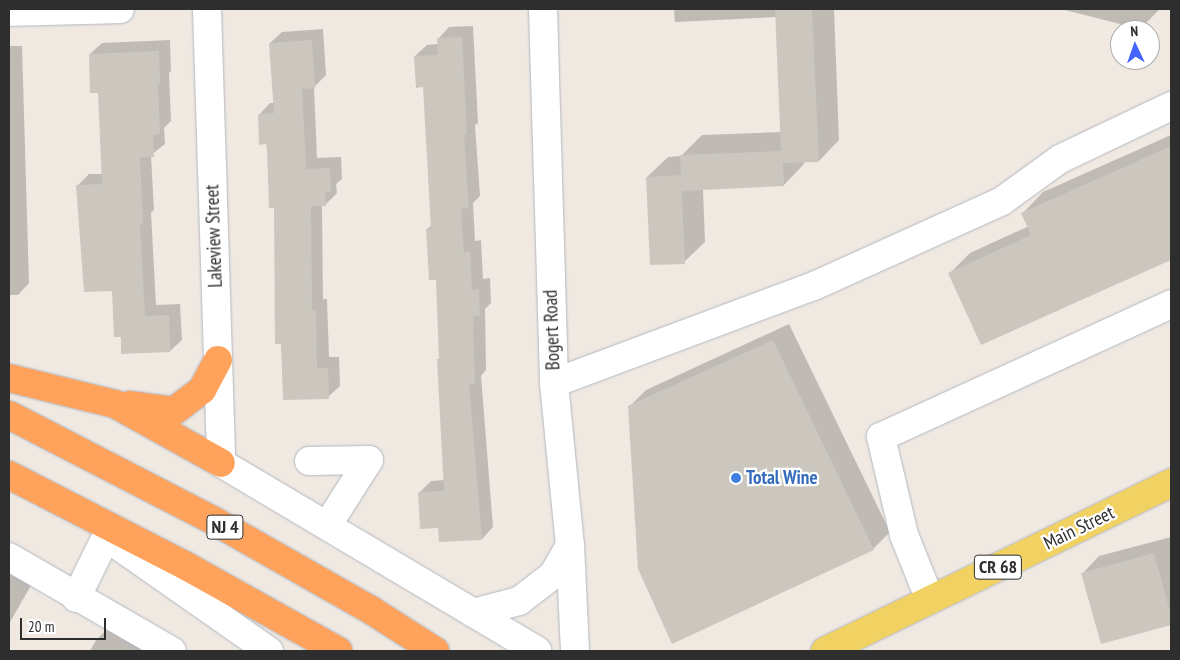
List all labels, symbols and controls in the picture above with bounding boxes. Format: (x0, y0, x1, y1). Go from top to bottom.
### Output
north arrow (1110, 20, 1160, 70)
text: N (1130, 22, 1139, 40)
street label: Lakeview Street (201, 184, 227, 288)
street label: Bogert Road (539, 289, 565, 371)
place label: Total Wine (746, 467, 818, 489)
marker: Total Wine (730, 472, 742, 484)
street label: Main Street (1040, 501, 1118, 555)
road number: NJ 4 (206, 512, 244, 542)
road number: CR 68 (973, 552, 1023, 582)
scale bar (22, 608, 109, 640)
text: 20 m (28, 617, 54, 636)

